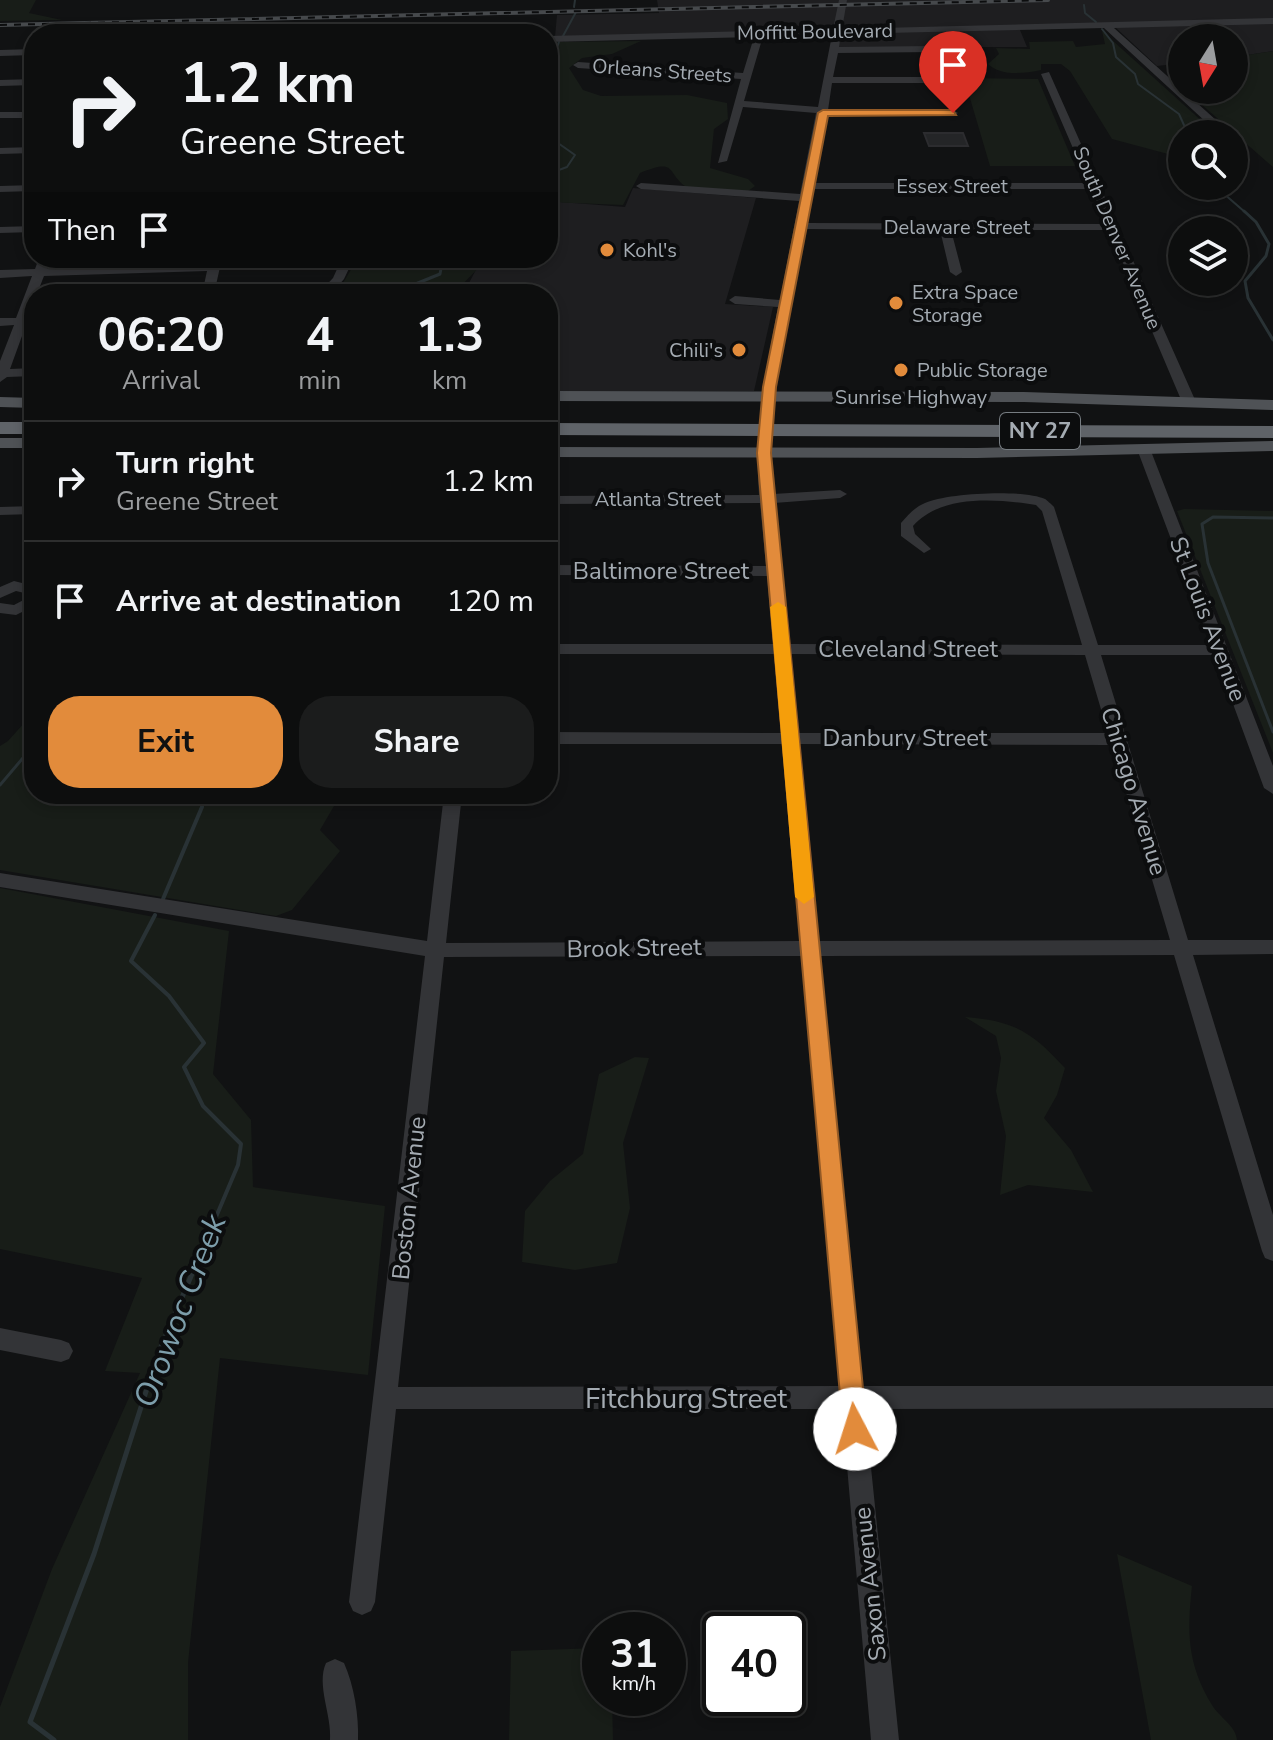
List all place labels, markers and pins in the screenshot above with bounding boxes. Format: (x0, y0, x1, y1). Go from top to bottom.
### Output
pin (919, 31, 987, 113)
place label: Kohl's (623, 237, 677, 264)
marker: Kohl's (598, 241, 616, 259)
place label: Extra Space Storage (912, 279, 1018, 329)
marker: Extra Space Storage (887, 294, 905, 312)
place label: Chili's (669, 337, 723, 364)
marker: Chili's (730, 341, 748, 359)
place label: Public Storage (917, 357, 1048, 384)
marker: Public Storage (892, 361, 910, 379)

